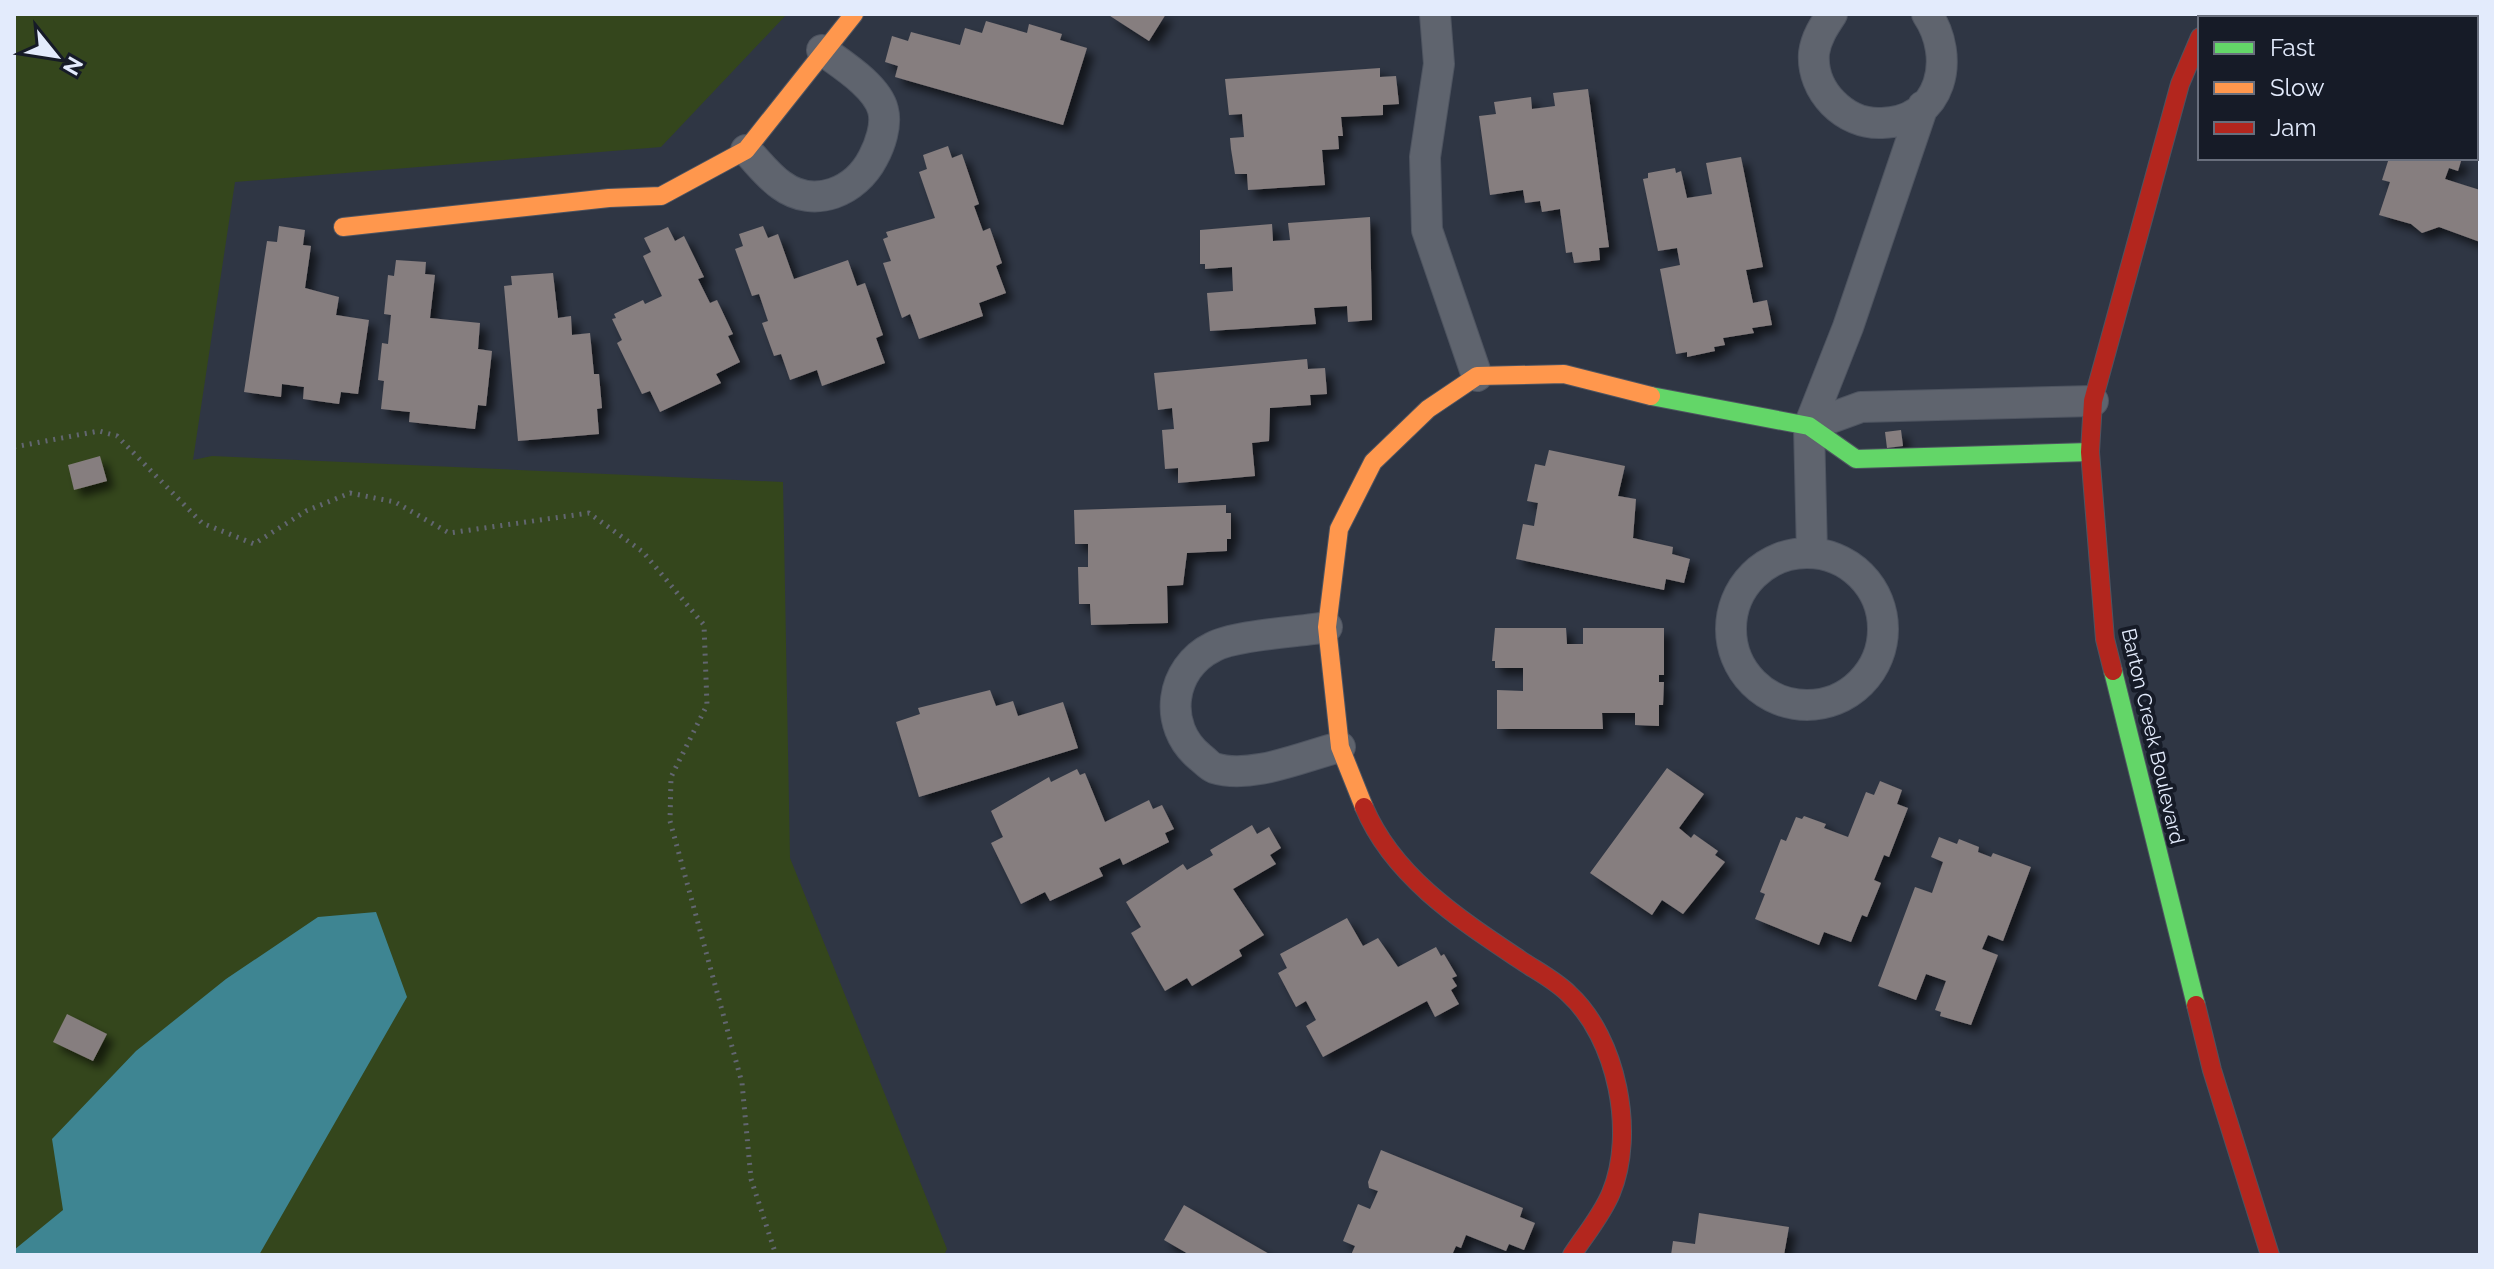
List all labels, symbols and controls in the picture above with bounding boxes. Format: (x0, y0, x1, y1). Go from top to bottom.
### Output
north arrow (16, 16, 96, 96)
legend (2198, 16, 2478, 160)
text: Fast (2270, 33, 2315, 62)
text: N (58, 52, 89, 80)
text: Slow (2270, 73, 2325, 102)
text: Jam (2270, 113, 2316, 142)
street label: Barton Creek Boulevard (2117, 626, 2189, 846)

